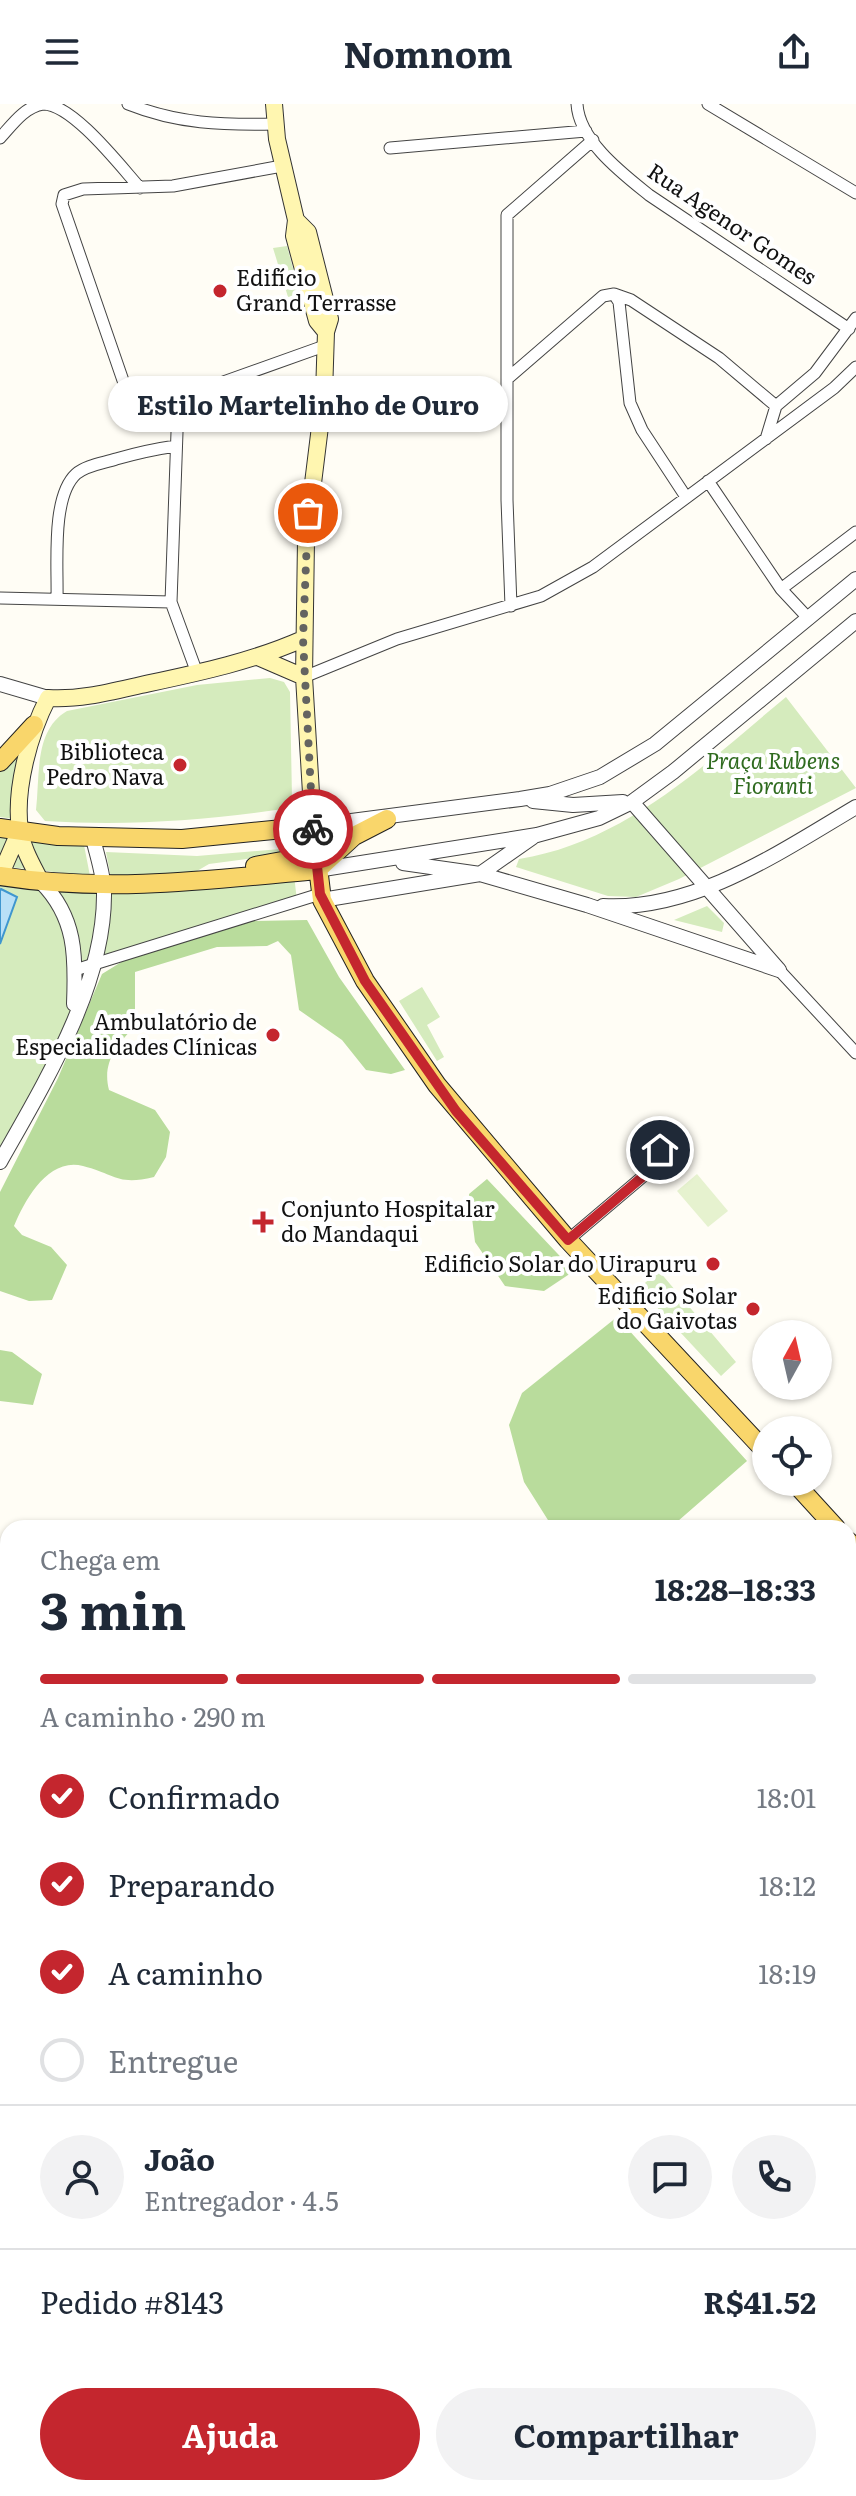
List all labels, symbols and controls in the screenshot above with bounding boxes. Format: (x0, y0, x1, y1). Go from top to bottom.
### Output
text: Nomnom (343, 26, 513, 79)
icon: menu (40, 30, 84, 74)
icon: share (772, 30, 816, 74)
street label: Rua Agenor Gomes (642, 154, 824, 292)
place label: Edifício Grand Terrasse (236, 260, 397, 318)
marker: Edifício Grand Terrasse (211, 282, 229, 300)
callout: Estilo Martelinho de Ouro (108, 377, 508, 433)
text: Estilo Martelinho de Ouro (137, 384, 479, 423)
pin (274, 479, 342, 547)
icon: bag (286, 491, 330, 535)
place label: Biblioteca Pedro Nava (46, 734, 164, 792)
park label: Praça Rubens Fioranti (706, 743, 840, 801)
marker: Biblioteca Pedro Nava (171, 756, 189, 774)
courier (273, 789, 353, 869)
icon: bike (291, 807, 335, 851)
place label: Ambulatório de Especialidades Clínicas (15, 1004, 257, 1062)
marker: Ambulatório de Especialidades Clínicas (264, 1026, 282, 1044)
pin (626, 1116, 694, 1184)
icon: home (638, 1128, 682, 1172)
place label: Conjunto Hospitalar do Mandaqui (281, 1191, 495, 1249)
marker: Conjunto Hospitalar do Mandaqui (252, 1211, 274, 1233)
place label: Edificio Solar do Uirapuru (424, 1246, 697, 1279)
marker: Edificio Solar do Uirapuru (704, 1255, 722, 1273)
place label: Edificio Solar do Gaivotas (597, 1278, 738, 1336)
marker: Edificio Solar do Gaivotas (744, 1300, 762, 1318)
north arrow (752, 1320, 832, 1400)
map controls (752, 1320, 832, 1496)
button: locate (752, 1416, 832, 1496)
text: Chega em (40, 1539, 160, 1578)
text: 18:28–18:33 (655, 1566, 816, 1610)
text: 3 min (40, 1569, 186, 1646)
text: A caminho · 290 m (40, 1696, 266, 1735)
icon: check (40, 1774, 84, 1818)
text: Confirmado (108, 1774, 280, 1818)
text: 18:01 (757, 1777, 816, 1816)
icon: check (40, 1862, 84, 1906)
text: Preparando (108, 1862, 275, 1906)
text: 18:12 (759, 1865, 816, 1904)
icon: check (40, 1950, 84, 1994)
text: A caminho (108, 1950, 263, 1994)
text: 18:19 (758, 1953, 816, 1992)
text: Entregue (108, 2038, 238, 2082)
button: person (40, 2135, 124, 2219)
button: chat (628, 2135, 712, 2219)
button: phone (732, 2135, 816, 2219)
text: João (144, 2136, 215, 2180)
text: Entregador · 4.5 (144, 2180, 339, 2219)
text: Pedido #8143 (40, 2279, 224, 2323)
text: R$41.52 (703, 2279, 816, 2323)
button: Ajuda (40, 2388, 420, 2480)
button: Compartilhar (436, 2388, 816, 2480)

